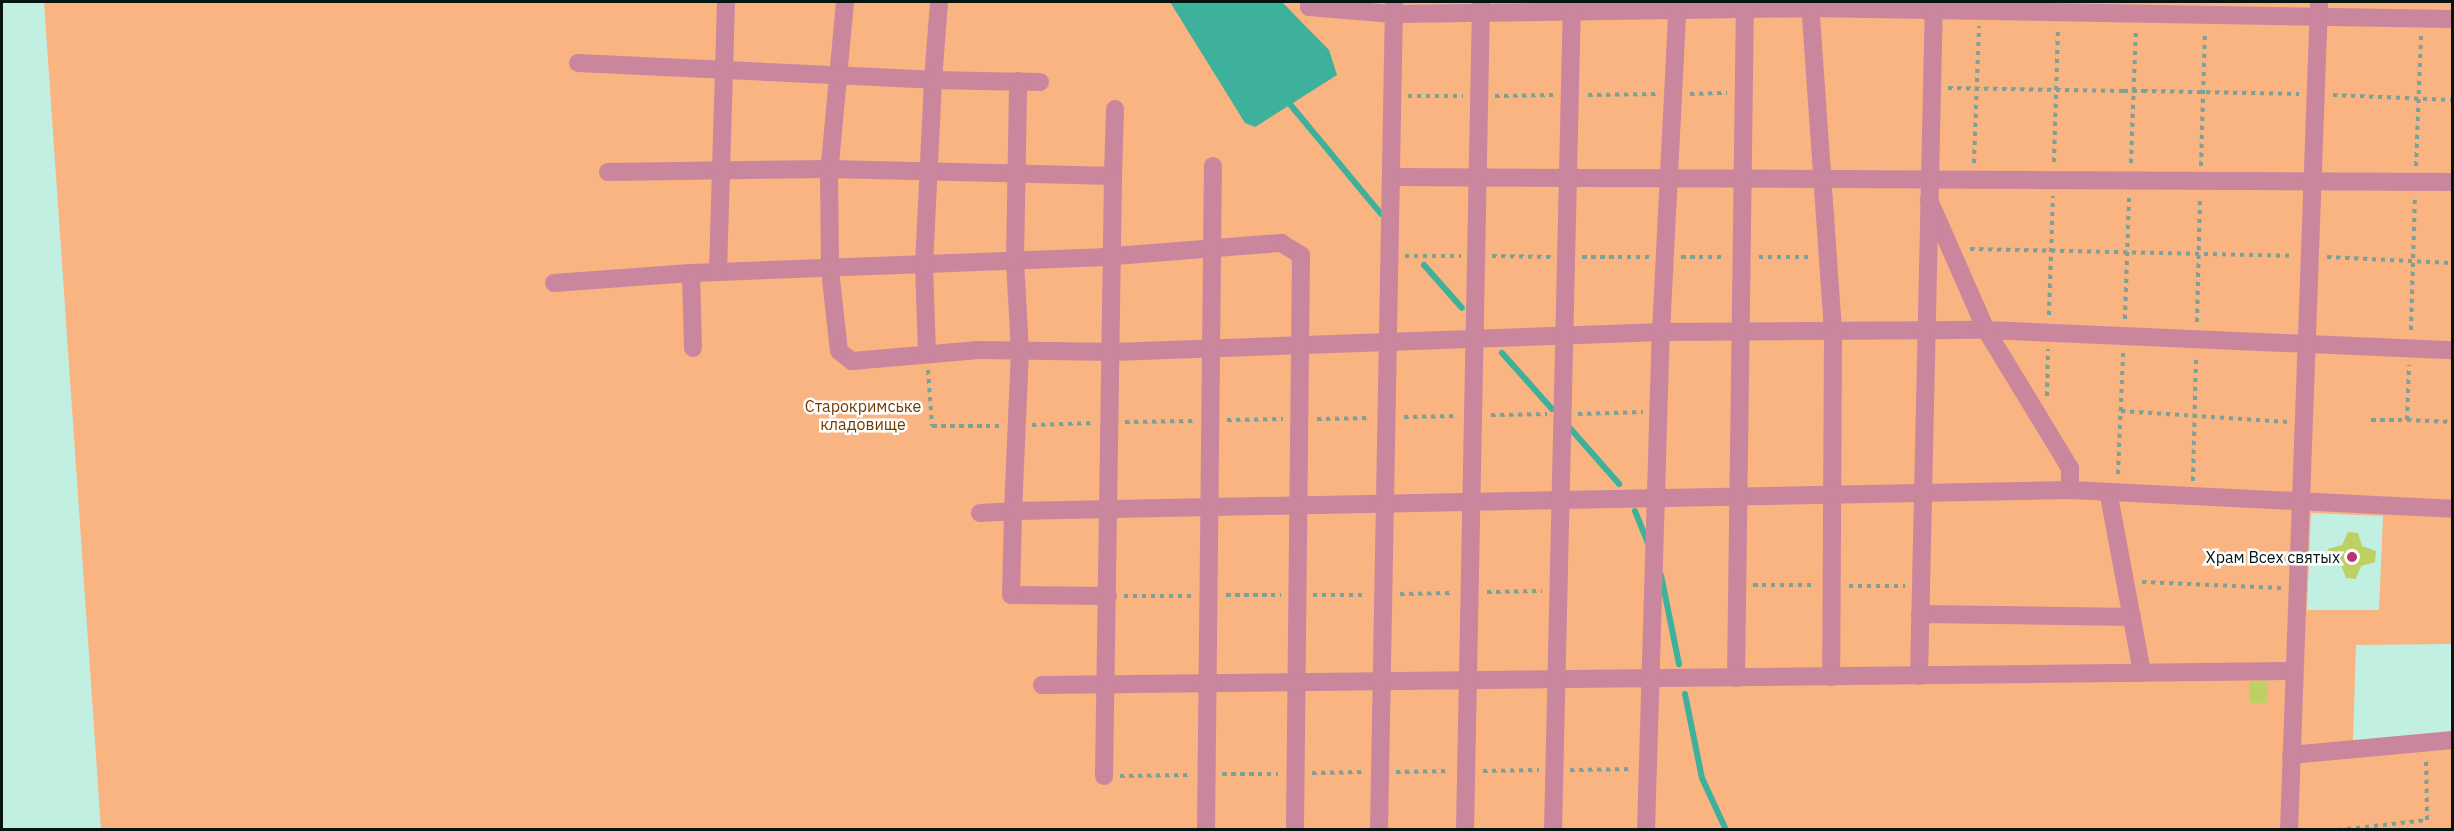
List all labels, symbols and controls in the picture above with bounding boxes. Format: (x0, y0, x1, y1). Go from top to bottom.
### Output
park label: Старокримське кладовище (805, 396, 921, 434)
place label: Храм Всех святых (2206, 547, 2340, 567)
marker: Храм Всех святых (2345, 550, 2359, 564)

